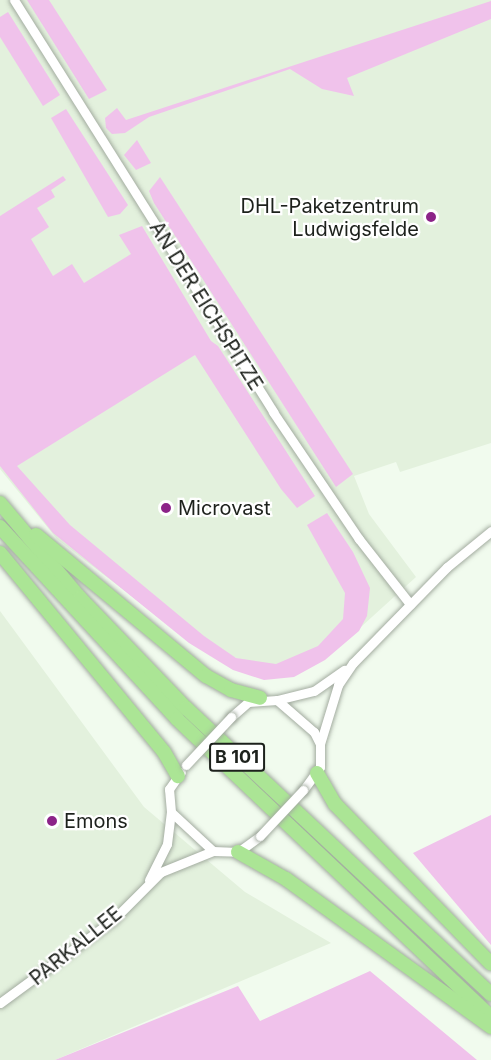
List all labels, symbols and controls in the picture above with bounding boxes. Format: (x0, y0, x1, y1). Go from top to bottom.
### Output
place label: DHL-Paketzentrum Ludwigsfelde (241, 194, 419, 241)
marker: DHL-Paketzentrum Ludwigsfelde (424, 210, 438, 224)
street label: AN DER EICHSPITZE (144, 217, 268, 395)
place label: Microvast (178, 496, 271, 520)
marker: Microvast (159, 501, 173, 515)
road number: B 101 (208, 742, 266, 772)
place label: Emons (64, 809, 128, 833)
marker: Emons (45, 814, 59, 828)
street label: PARKALLEE (25, 901, 127, 991)

